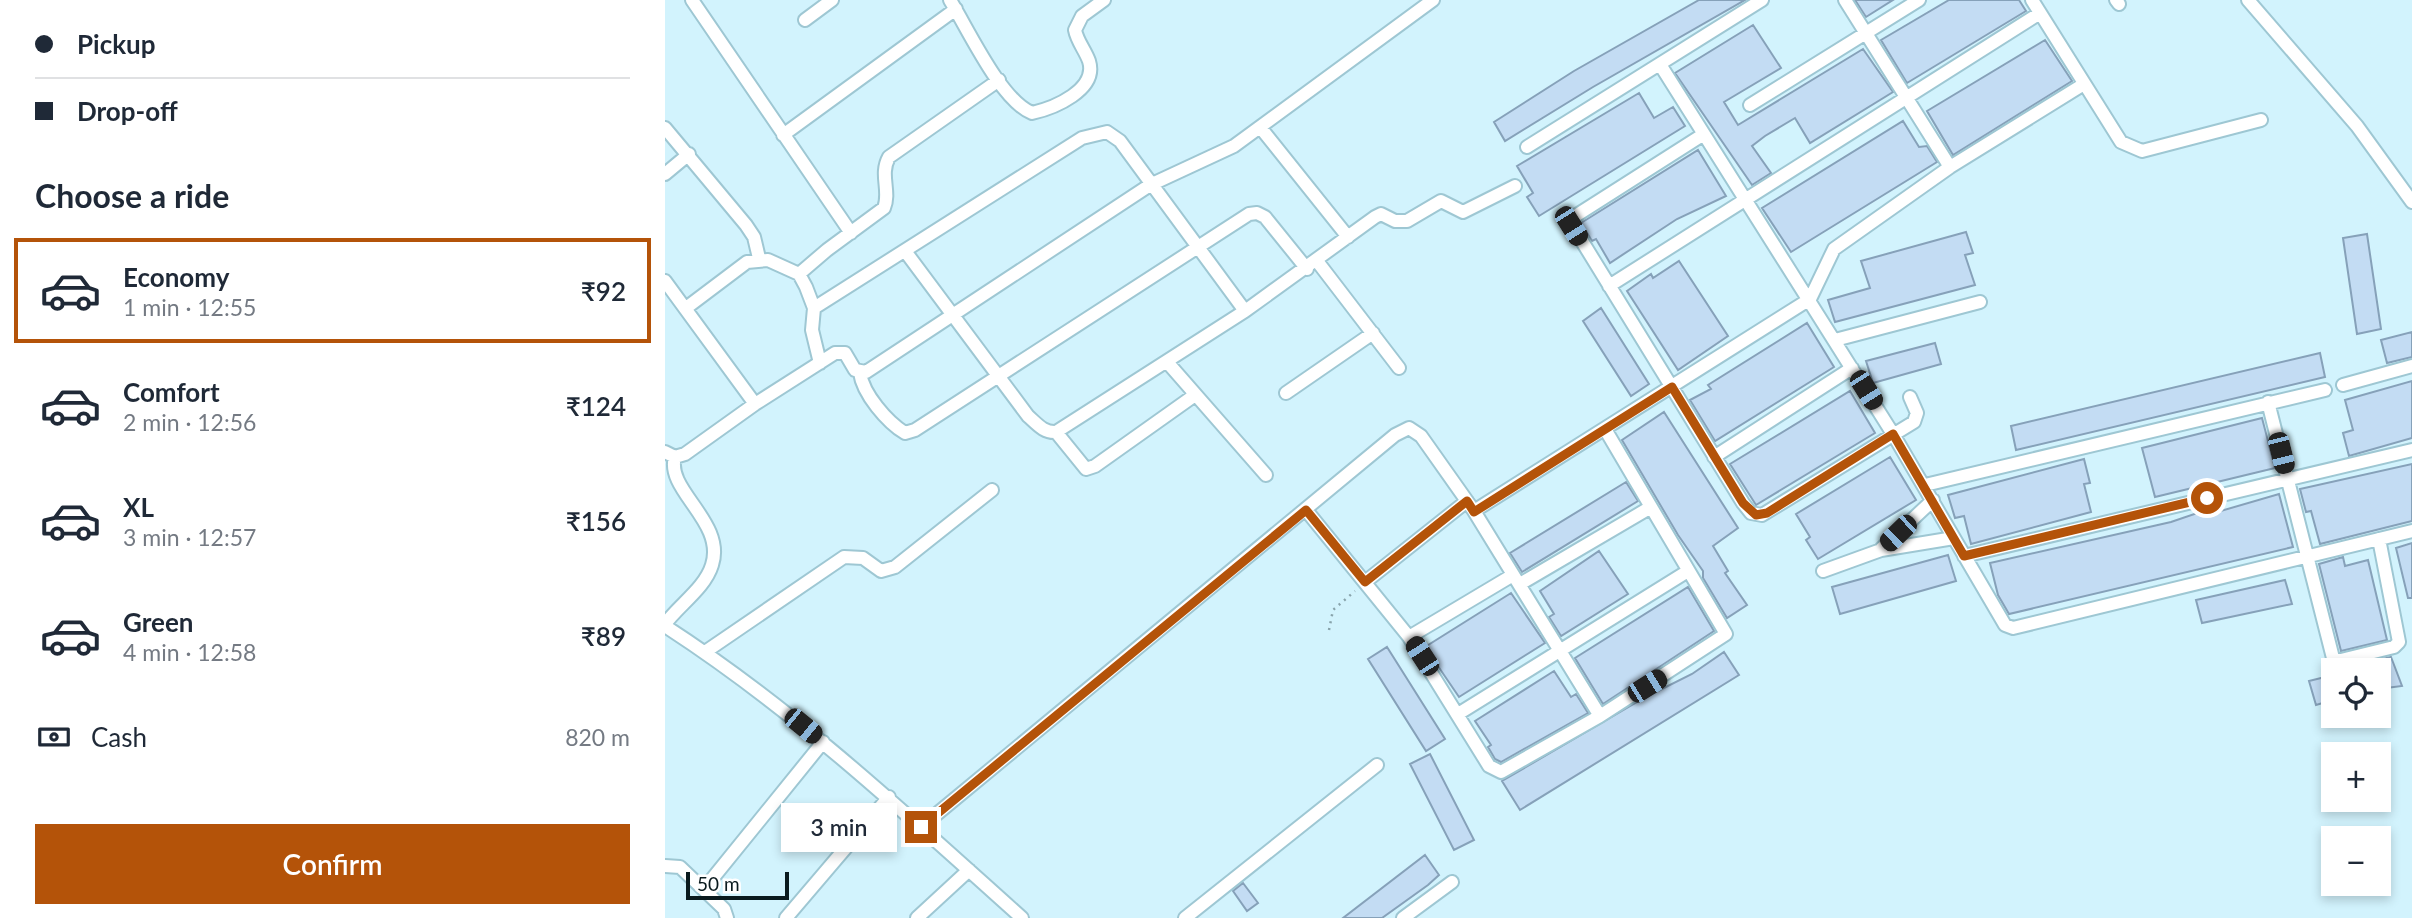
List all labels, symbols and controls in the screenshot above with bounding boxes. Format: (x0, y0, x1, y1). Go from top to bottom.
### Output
text: Pickup (77, 28, 156, 60)
text: Drop-off (77, 95, 178, 127)
text: Choose a ride (35, 176, 229, 215)
car (1551, 203, 1592, 249)
icon: car (39, 259, 102, 322)
text: Economy (123, 261, 229, 293)
text: ₹92 (581, 275, 626, 307)
text: 1 min · 12:55 (123, 293, 256, 321)
car (1846, 367, 1887, 413)
icon: car (39, 374, 102, 437)
text: Comfort (123, 376, 220, 408)
text: ₹124 (566, 390, 626, 422)
text: 2 min · 12:56 (123, 408, 256, 436)
car (2266, 430, 2297, 476)
route start (2191, 482, 2223, 514)
icon: car (39, 489, 102, 552)
text: XL (123, 491, 154, 523)
text: ₹156 (566, 505, 626, 537)
car (1876, 511, 1921, 555)
text: 3 min · 12:57 (123, 523, 256, 551)
icon: car (39, 604, 102, 667)
text: Green (123, 606, 193, 638)
text: ₹89 (581, 620, 626, 652)
car (1402, 633, 1443, 679)
text: 4 min · 12:58 (123, 638, 256, 666)
map controls (2321, 658, 2391, 896)
button: locate (2321, 658, 2391, 728)
car (1624, 666, 1671, 706)
car (781, 705, 826, 747)
icon: cash (35, 718, 73, 756)
text: Cash (91, 721, 147, 753)
text: 820 m (565, 723, 630, 751)
button: + (2321, 742, 2391, 812)
callout: 3 min (781, 802, 897, 852)
route end (905, 811, 937, 843)
text: 3 min (811, 813, 867, 841)
button: Confirm (35, 824, 630, 904)
button: − (2321, 826, 2391, 896)
scale bar (686, 869, 789, 901)
text: 50 m (697, 872, 740, 895)

